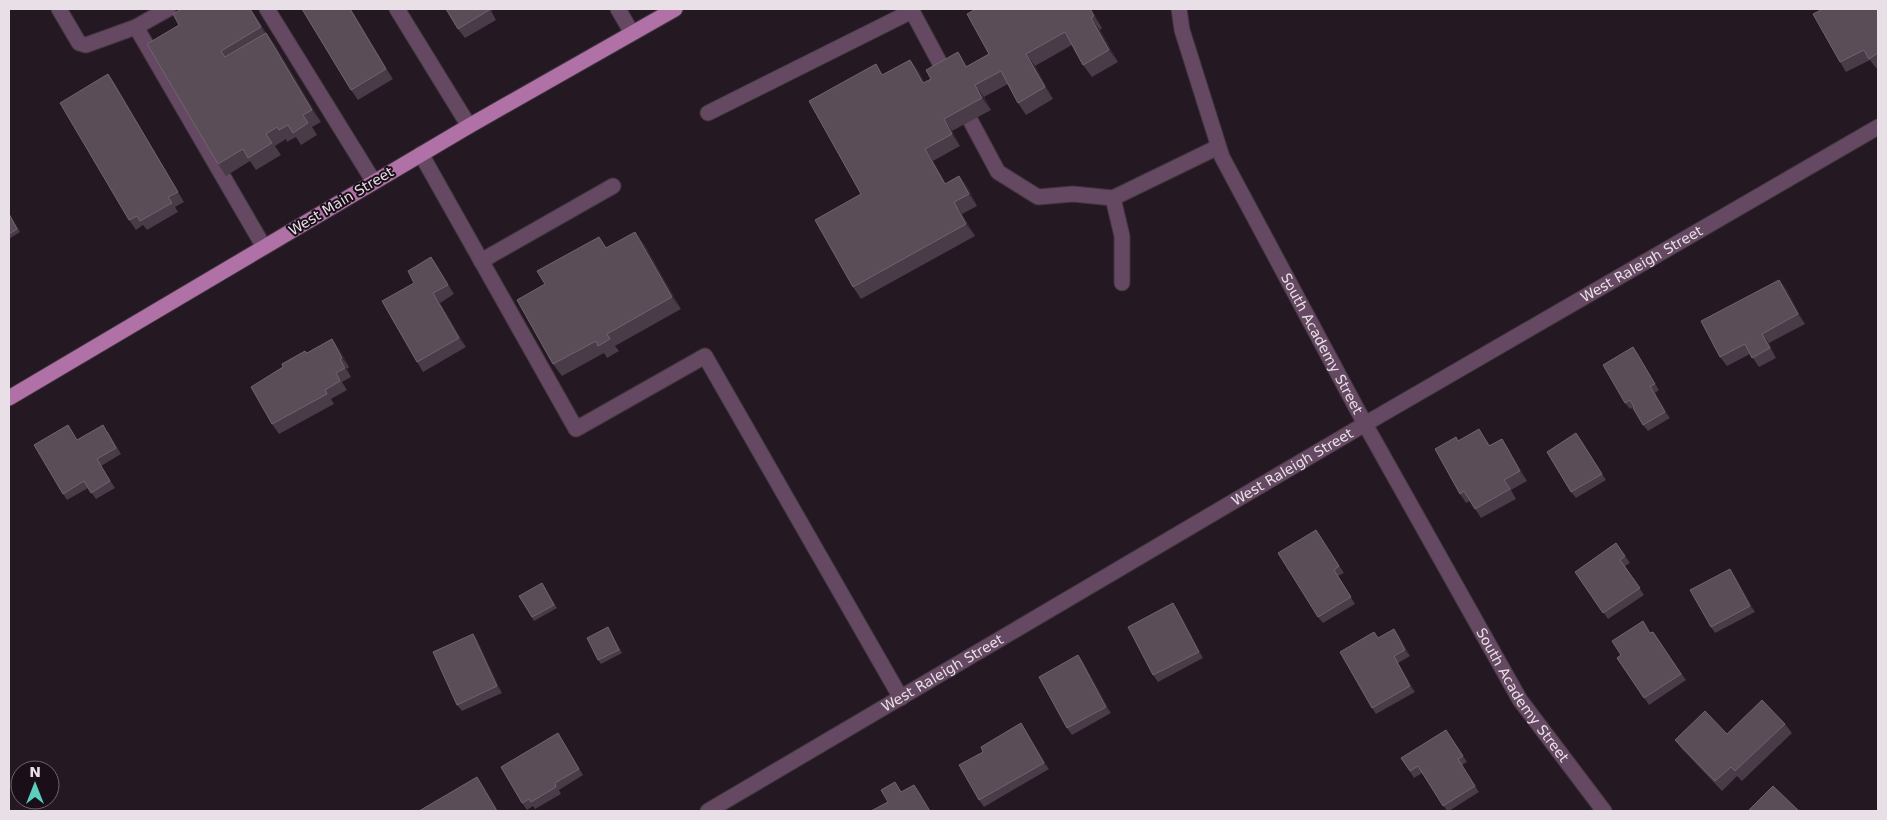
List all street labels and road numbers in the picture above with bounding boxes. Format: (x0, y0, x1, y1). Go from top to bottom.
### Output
street label: West Main Street (286, 163, 397, 239)
street label: West Raleigh Street (1578, 222, 1706, 305)
street label: South Academy Street (1278, 270, 1366, 417)
street label: West Raleigh Street (1229, 425, 1356, 509)
street label: South Academy Street (1473, 625, 1572, 766)
street label: West Raleigh Street (879, 631, 1006, 715)

